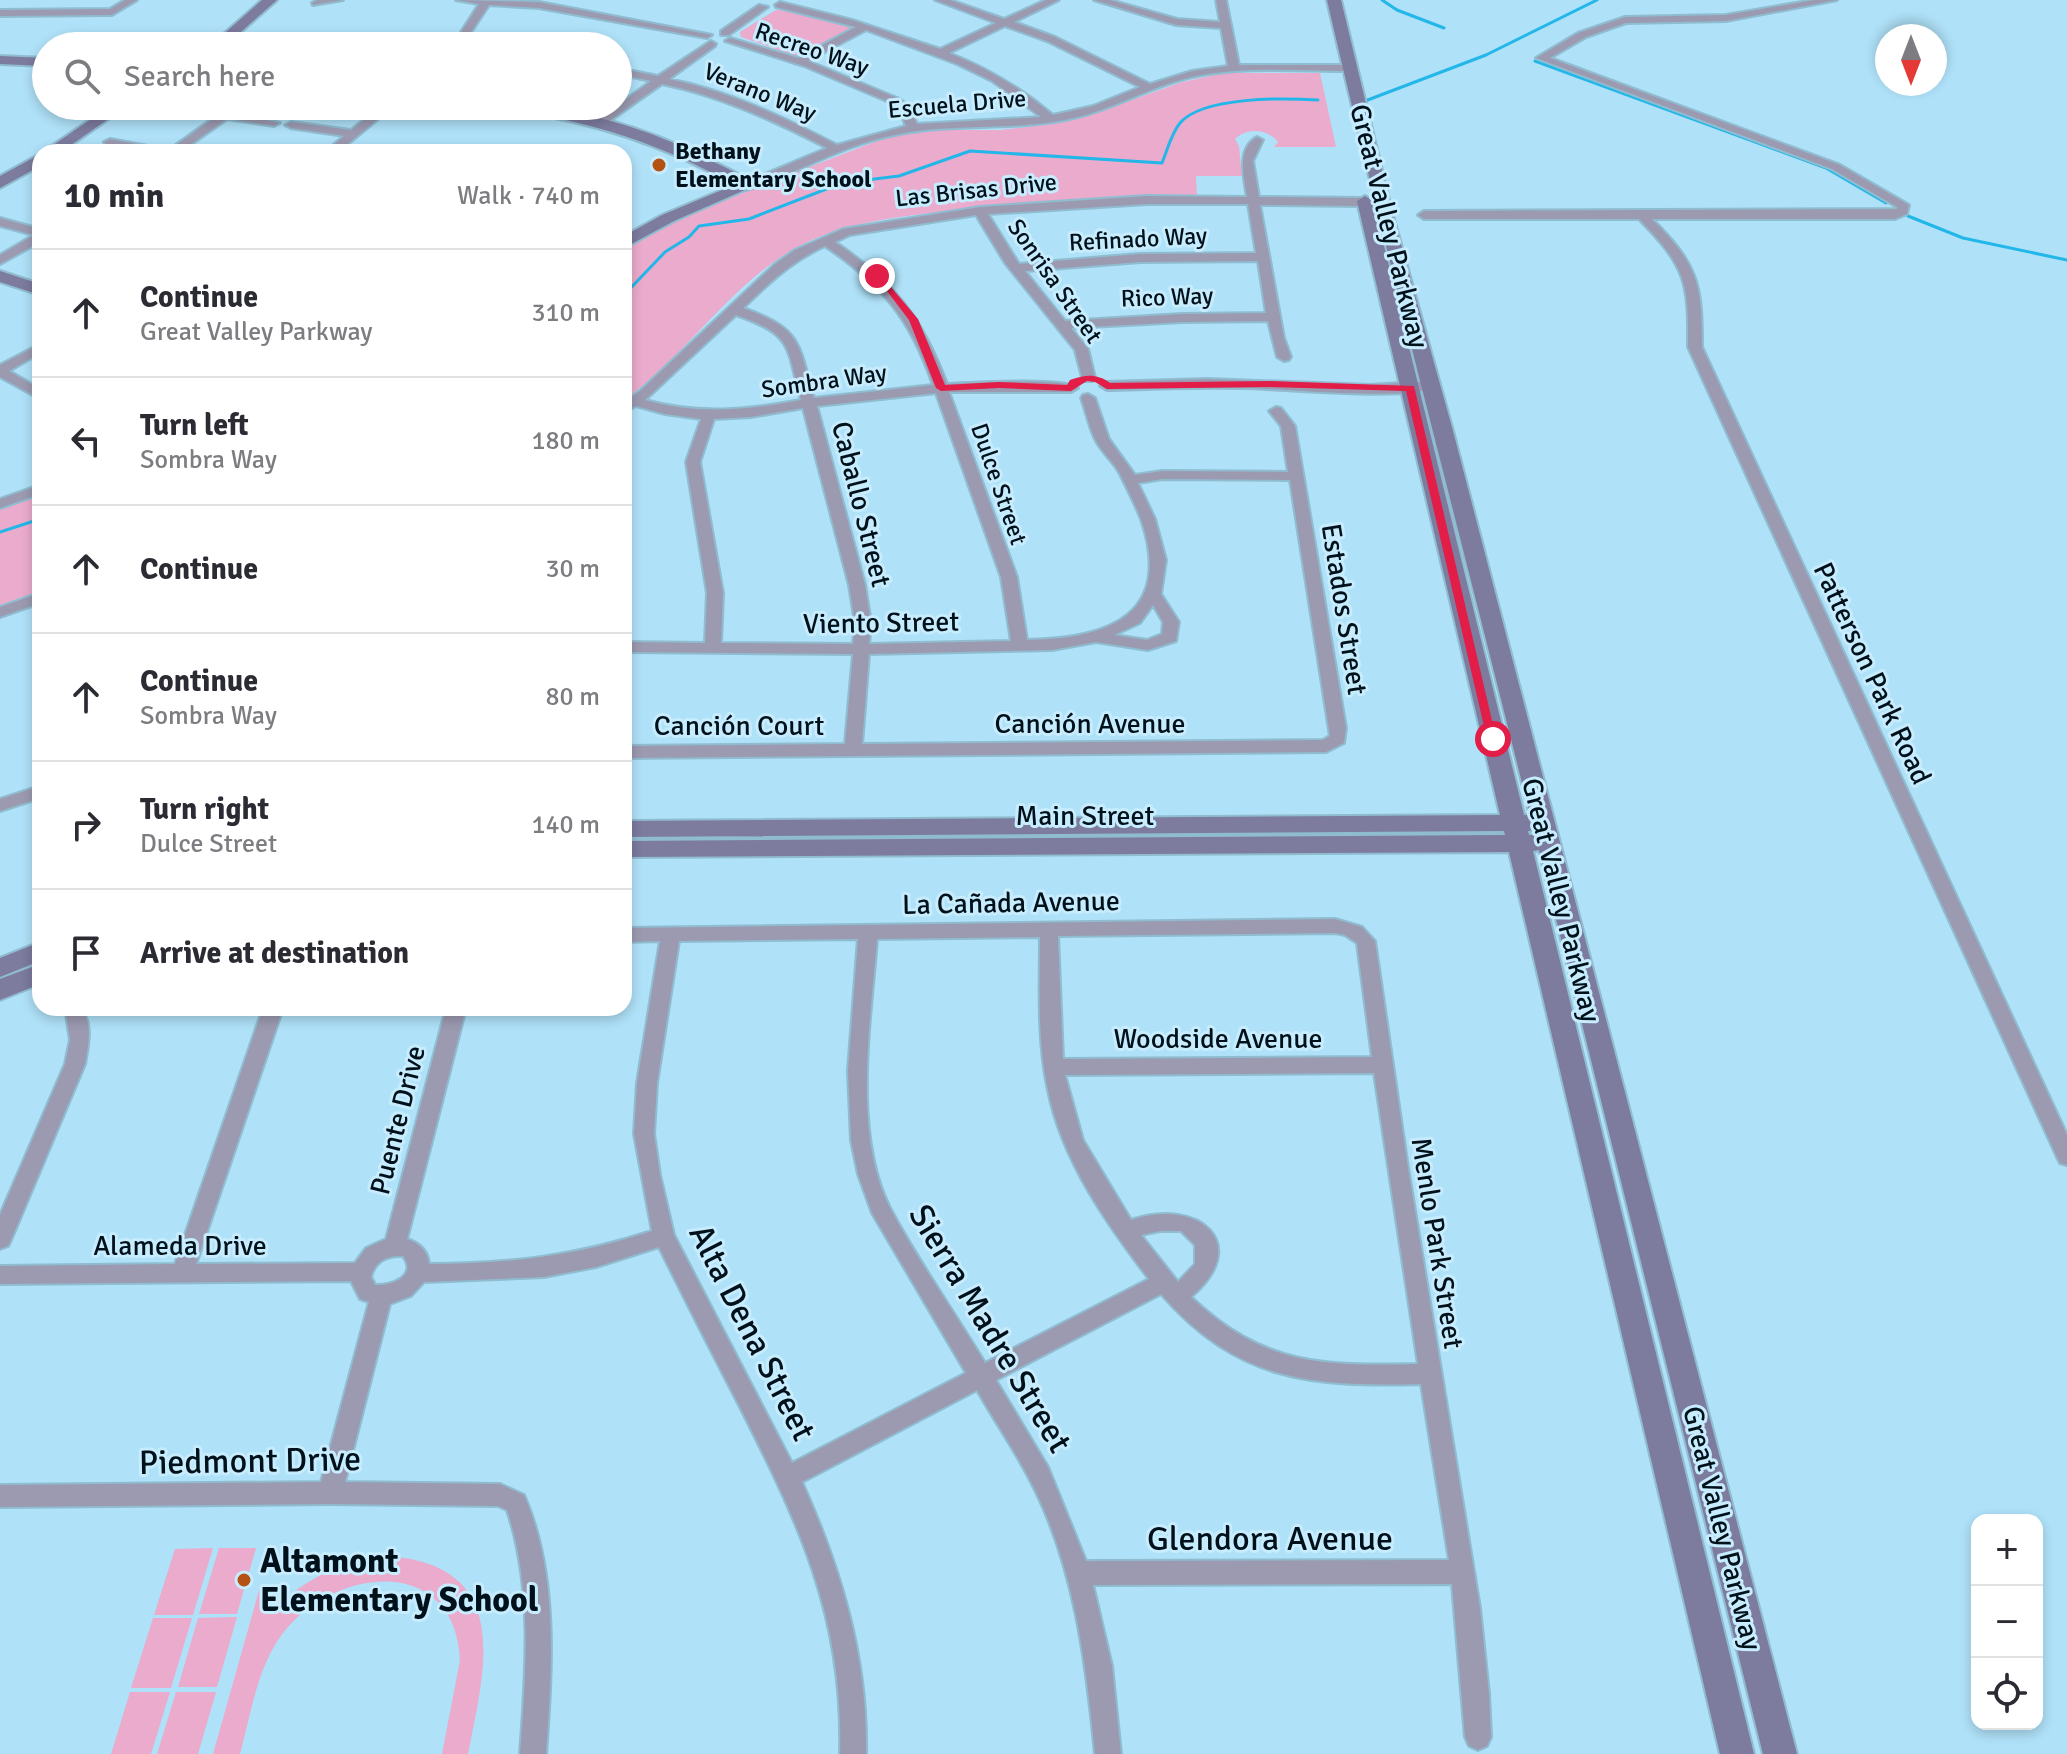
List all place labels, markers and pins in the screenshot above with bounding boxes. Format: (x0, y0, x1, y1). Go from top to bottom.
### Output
place label: Bethany Elementary School (675, 136, 872, 194)
marker: Bethany Elementary School (650, 156, 668, 174)
place label: Altamont Elementary School (260, 1540, 539, 1621)
marker: Altamont Elementary School (235, 1571, 253, 1589)

